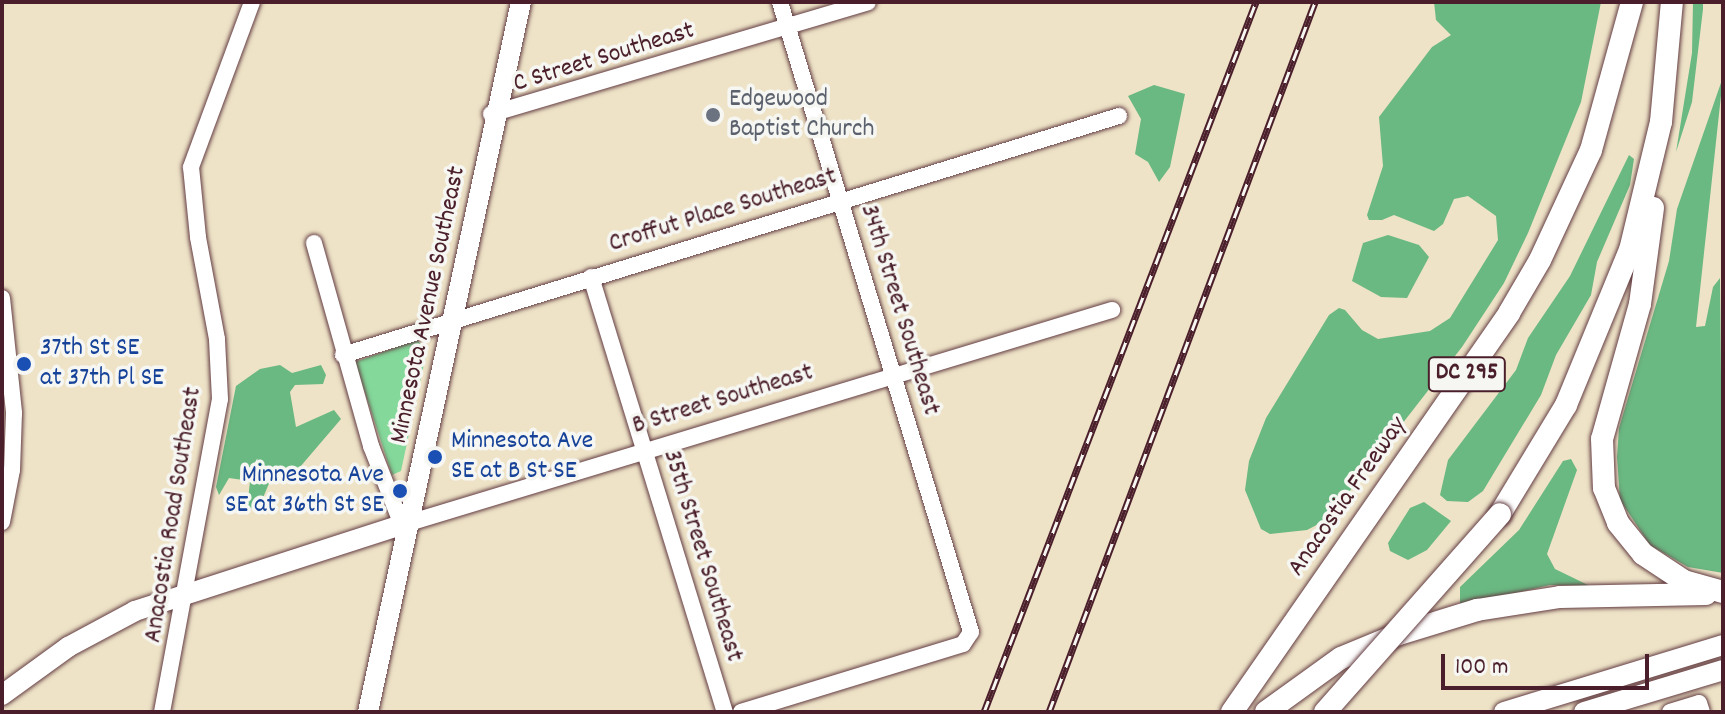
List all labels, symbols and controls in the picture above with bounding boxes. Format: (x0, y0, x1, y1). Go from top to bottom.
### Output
street label: C Street Southeast (510, 16, 698, 100)
place label: Edgewood Baptist Church (729, 84, 874, 146)
marker: Edgewood Baptist Church (704, 106, 722, 124)
street label: Croffut Place Southeast (605, 162, 841, 260)
street label: Minnesota Avenue Southeast (384, 163, 474, 447)
street label: 34th Street Southeast (852, 201, 946, 419)
place label: 37th St SE at 37th Pl SE (40, 333, 164, 394)
road number: DC 295 (1427, 354, 1507, 394)
marker: 37th St SE at 37th Pl SE (15, 355, 33, 373)
street label: B Street Southeast (629, 358, 817, 442)
street label: Anacostia Road Southeast (138, 385, 210, 645)
street label: Anacostia Freeway (1281, 411, 1415, 583)
place label: Minnesota Ave SE at B St SE (451, 426, 593, 488)
street label: 35th Street Southeast (655, 446, 749, 666)
marker: Minnesota Ave SE at B St SE (426, 448, 444, 466)
place label: Minnesota Ave SE at 36th St SE (225, 460, 384, 522)
marker: Minnesota Ave SE at 36th St SE (391, 482, 409, 500)
scale bar (1445, 638, 1653, 688)
text: 100 m (1455, 651, 1508, 685)

